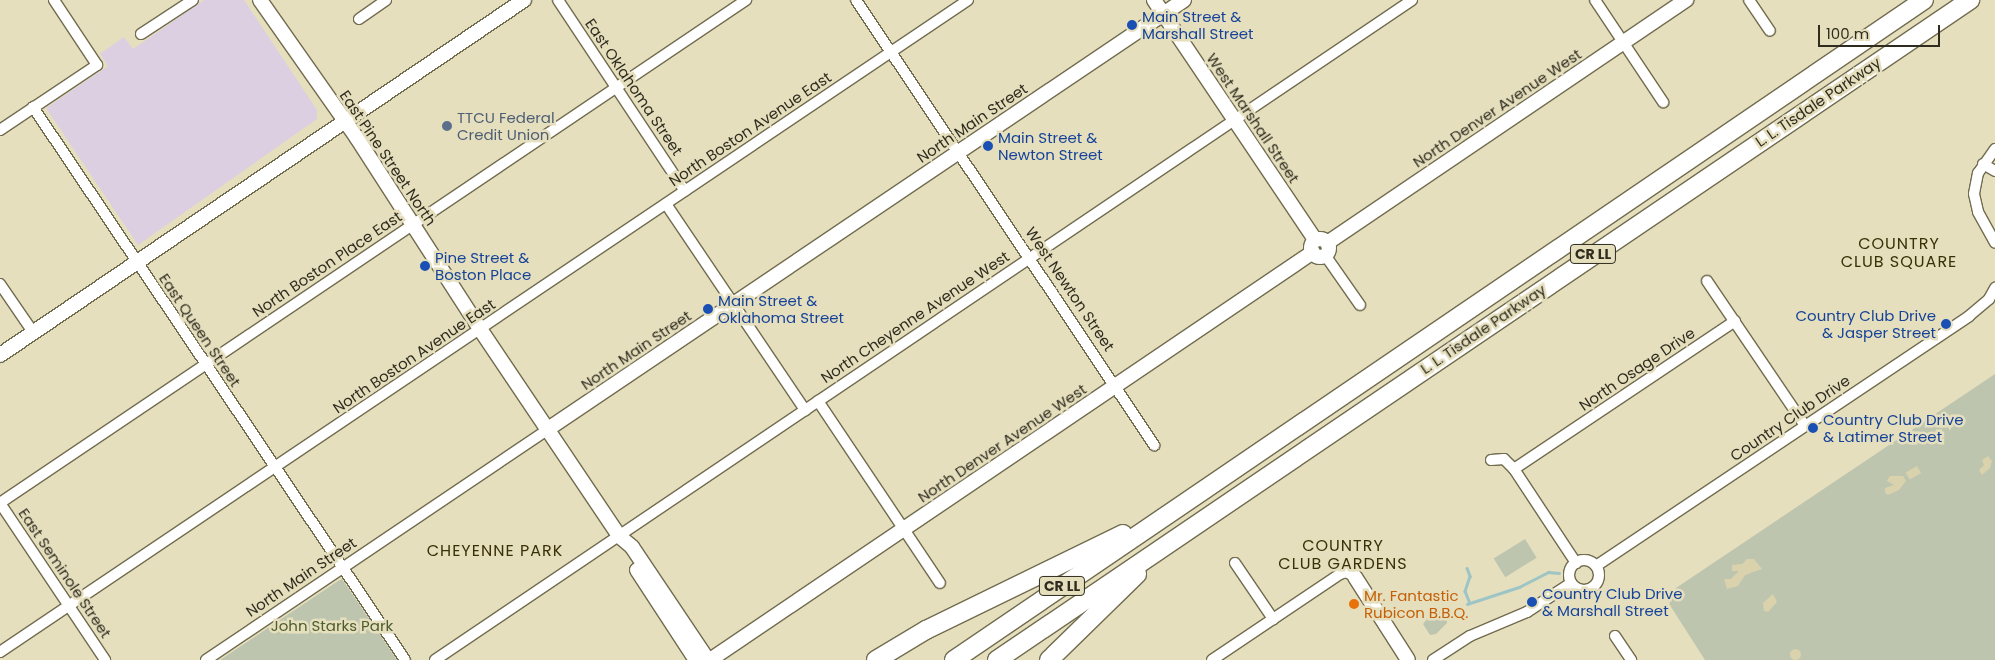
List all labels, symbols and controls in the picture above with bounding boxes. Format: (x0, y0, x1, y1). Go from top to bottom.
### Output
place label: Main Street & Marshall Street (1142, 7, 1254, 42)
street label: East Oklahoma Street (581, 15, 687, 159)
scale bar (1820, 15, 1942, 47)
marker: Main Street & Marshall Street (1126, 19, 1138, 31)
text: 100 m (1826, 23, 1869, 44)
street label: North Denver Avenue West (1409, 45, 1585, 171)
street label: West Marshall Street (1203, 50, 1303, 186)
street label: L. L. Tisdale Parkway (1752, 53, 1884, 151)
street label: North Boston Avenue East (666, 68, 834, 190)
street label: North Main Street (913, 79, 1031, 167)
street label: East Pine Street North (336, 87, 440, 229)
place label: TTCU Federal Credit Union (457, 108, 555, 143)
marker: TTCU Federal Credit Union (441, 120, 453, 132)
place label: Main Street & Newton Street (998, 128, 1103, 163)
marker: Main Street & Newton Street (982, 140, 994, 152)
street label: North Boston Place East (249, 207, 405, 321)
street label: West Newton Street (1022, 223, 1118, 355)
district label: COUNTRY CLUB SQUARE (1839, 234, 1959, 272)
road number: CR LL (1569, 242, 1617, 266)
street label: North Cheyenne Avenue West (817, 247, 1013, 387)
place label: Pine Street & Boston Place (435, 248, 531, 283)
marker: Pine Street & Boston Place (419, 260, 431, 272)
street label: East Queen Street (155, 270, 245, 390)
street label: L. L. Tisdale Parkway (1417, 280, 1549, 378)
place label: Main Street & Oklahoma Street (718, 291, 844, 326)
street label: North Boston Avenue East (330, 295, 498, 417)
marker: Main Street & Oklahoma Street (702, 303, 714, 315)
street label: North Main Street (577, 306, 695, 394)
place label: Country Club Drive & Jasper Street (1795, 306, 1936, 341)
marker: Country Club Drive & Jasper Street (1940, 318, 1952, 330)
street label: North Osage Drive (1576, 324, 1698, 414)
street label: Country Club Drive (1727, 371, 1853, 465)
street label: North Denver Avenue West (914, 380, 1090, 506)
place label: Country Club Drive & Latimer Street (1823, 410, 1964, 445)
marker: Country Club Drive & Latimer Street (1807, 422, 1819, 434)
street label: East Seminole Street (15, 505, 115, 641)
street label: North Main Street (242, 533, 360, 621)
district label: COUNTRY CLUB GARDENS (1277, 536, 1409, 574)
district label: CHEYENNE PARK (425, 541, 565, 561)
road number: CR LL (1038, 574, 1086, 598)
place label: Country Club Drive & Marshall Street (1542, 584, 1683, 619)
place label: Mr. Fantastic Rubicon B.B.Q. (1364, 586, 1469, 621)
marker: Country Club Drive & Marshall Street (1526, 596, 1538, 608)
marker: Mr. Fantastic Rubicon B.B.Q. (1348, 598, 1360, 610)
park label: John Starks Park (271, 617, 393, 635)

